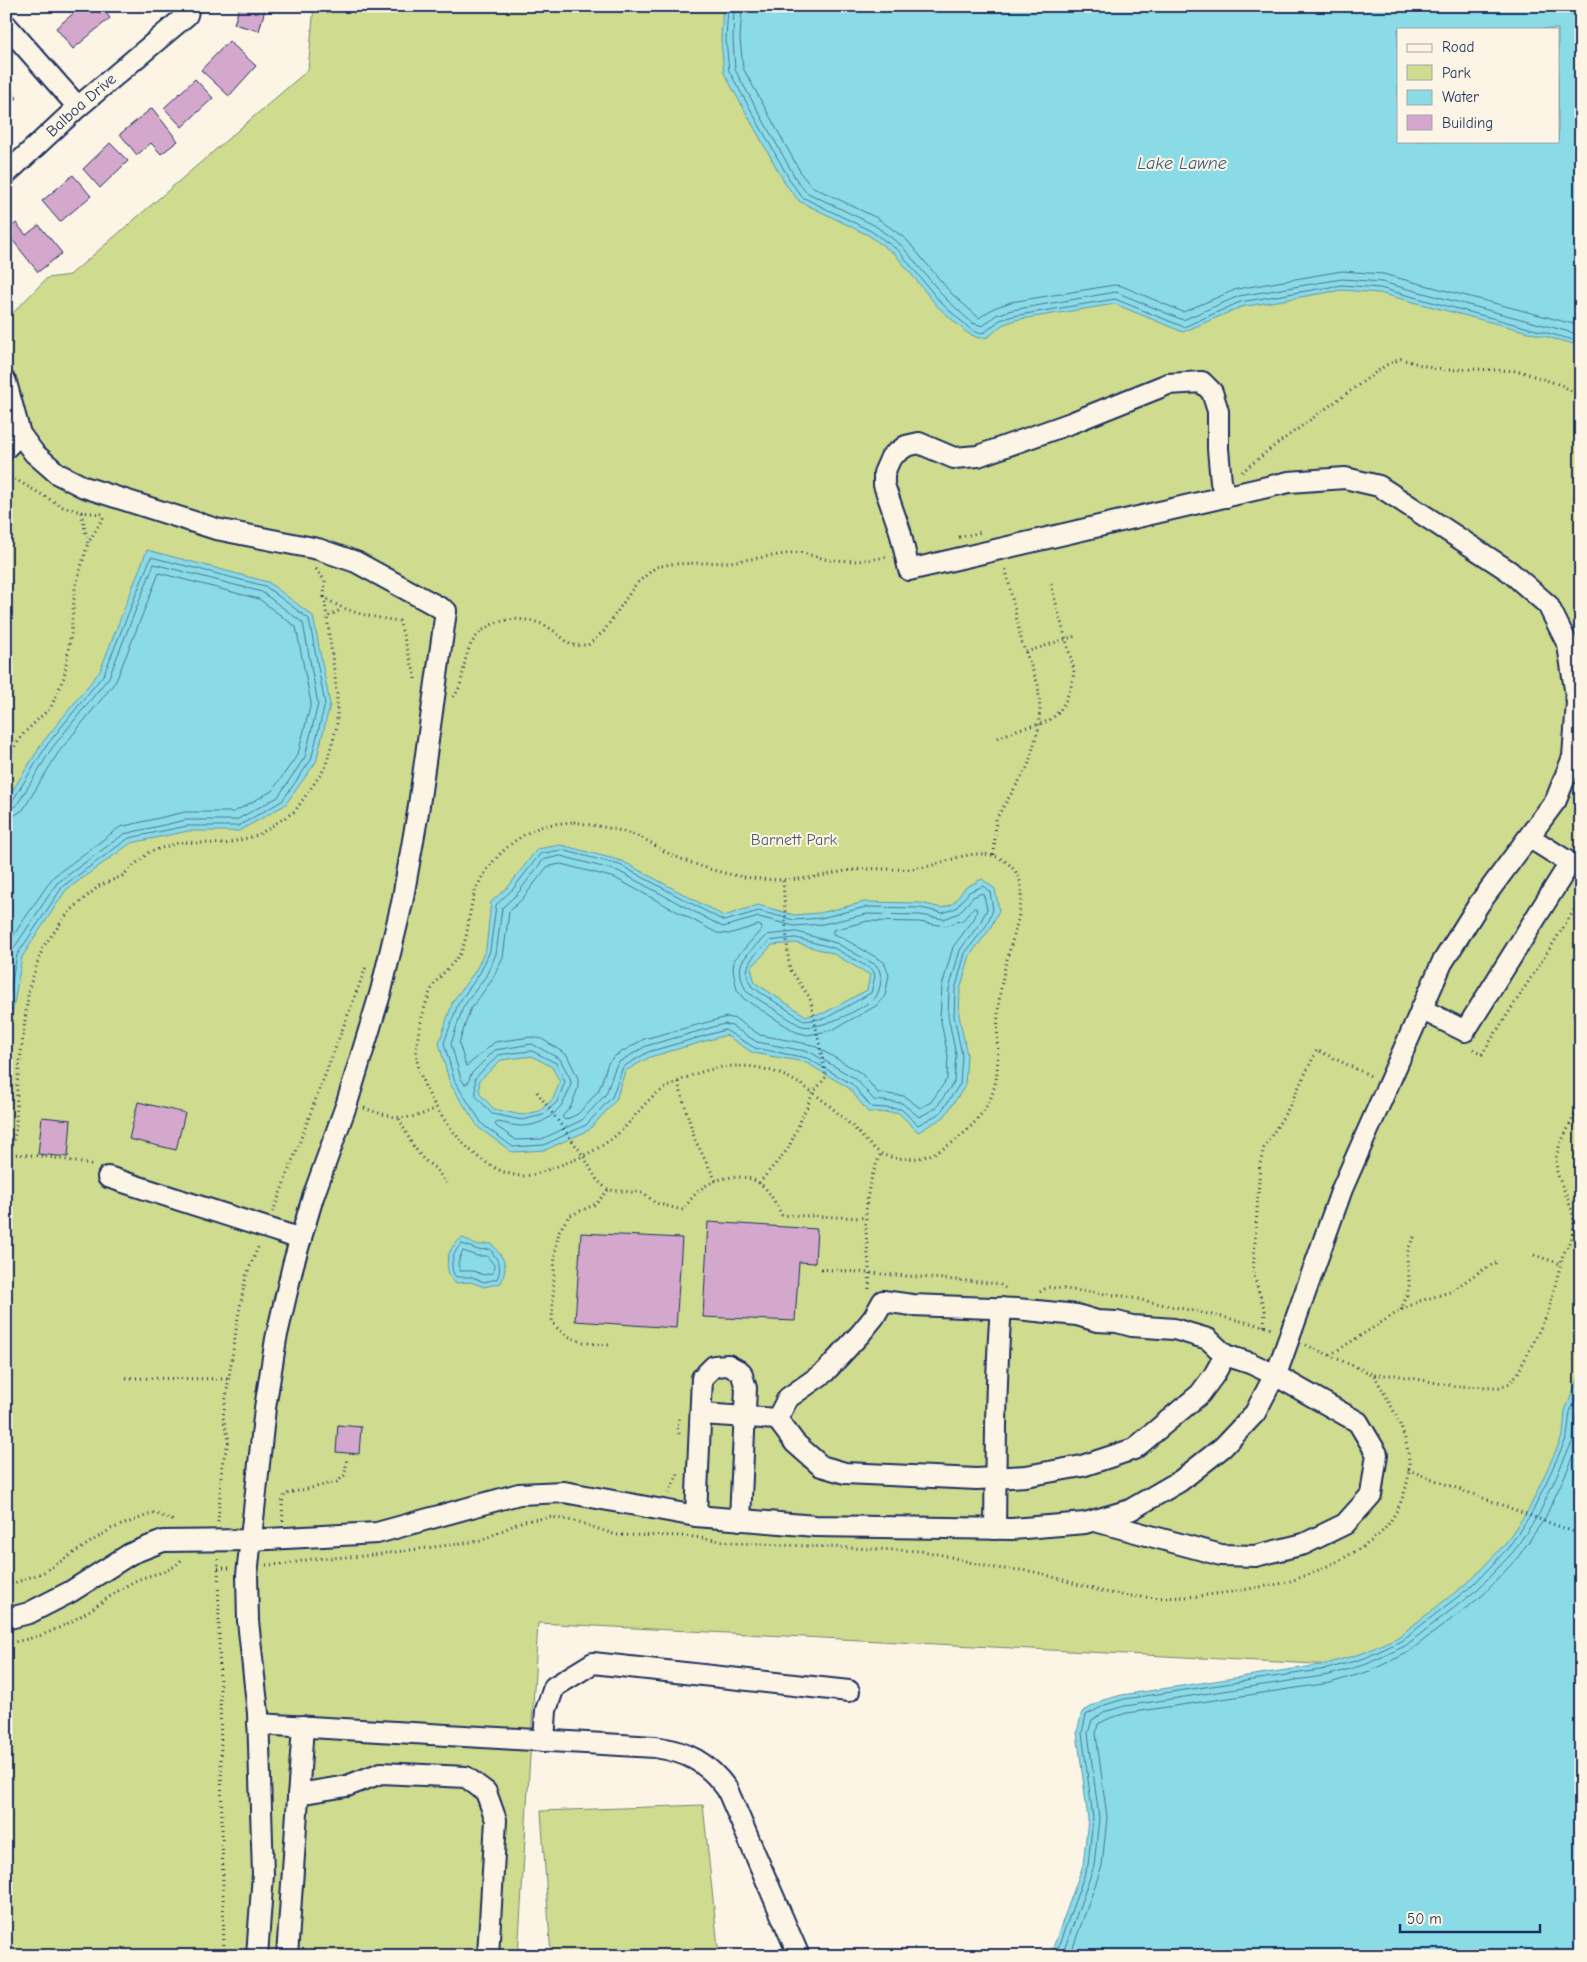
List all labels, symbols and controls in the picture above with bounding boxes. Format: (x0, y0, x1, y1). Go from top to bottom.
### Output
legend (1397, 28, 1560, 142)
text: Road (1442, 38, 1474, 56)
text: Park (1442, 64, 1471, 82)
street label: Balboa Drive (43, 70, 120, 141)
text: Water (1442, 88, 1479, 106)
text: Building (1442, 114, 1493, 132)
water label: Lake Lawne (1137, 153, 1227, 174)
park label: Barnett Park (751, 831, 838, 849)
scale bar (1400, 1902, 1540, 1934)
text: 50 m (1407, 1910, 1442, 1928)

